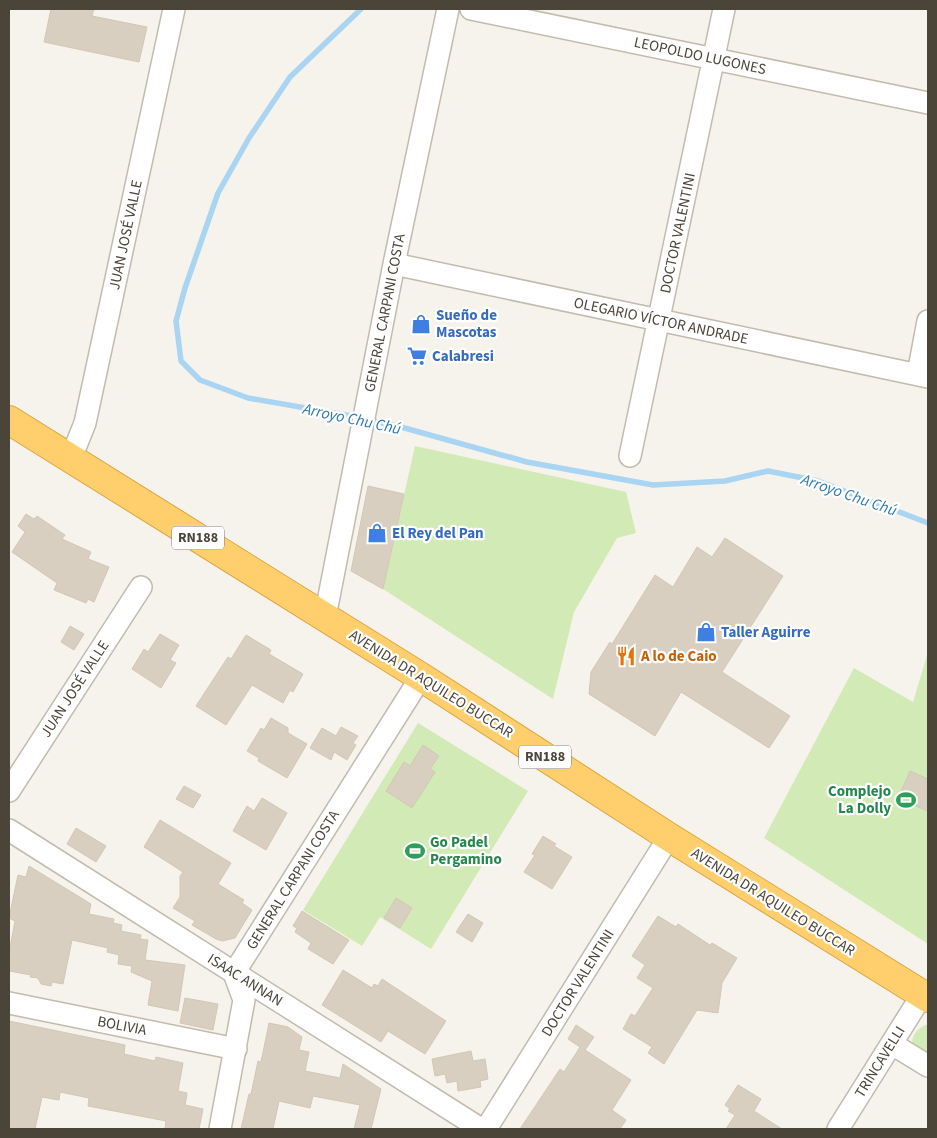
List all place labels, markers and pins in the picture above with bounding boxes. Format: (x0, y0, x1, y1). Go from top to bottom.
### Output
place label: Sueño de Mascotas (436, 305, 497, 343)
shop icon: Sueño de Mascotas (410, 313, 432, 335)
supermarket icon: Calabresi (406, 345, 428, 367)
place label: Calabresi (432, 346, 494, 367)
shop icon: El Rey del Pan (366, 522, 388, 544)
place label: El Rey del Pan (392, 523, 484, 544)
shop icon: Taller Aguirre (695, 621, 717, 643)
place label: Taller Aguirre (721, 622, 811, 643)
restaurant icon: A lo de Caio (615, 645, 637, 667)
place label: A lo de Caio (640, 646, 717, 667)
place label: Complejo La Dolly (828, 781, 891, 819)
sports icon: Complejo La Dolly (895, 789, 917, 811)
place label: Go Padel Pergamino (430, 832, 502, 870)
sports icon: Go Padel Pergamino (404, 840, 426, 862)

